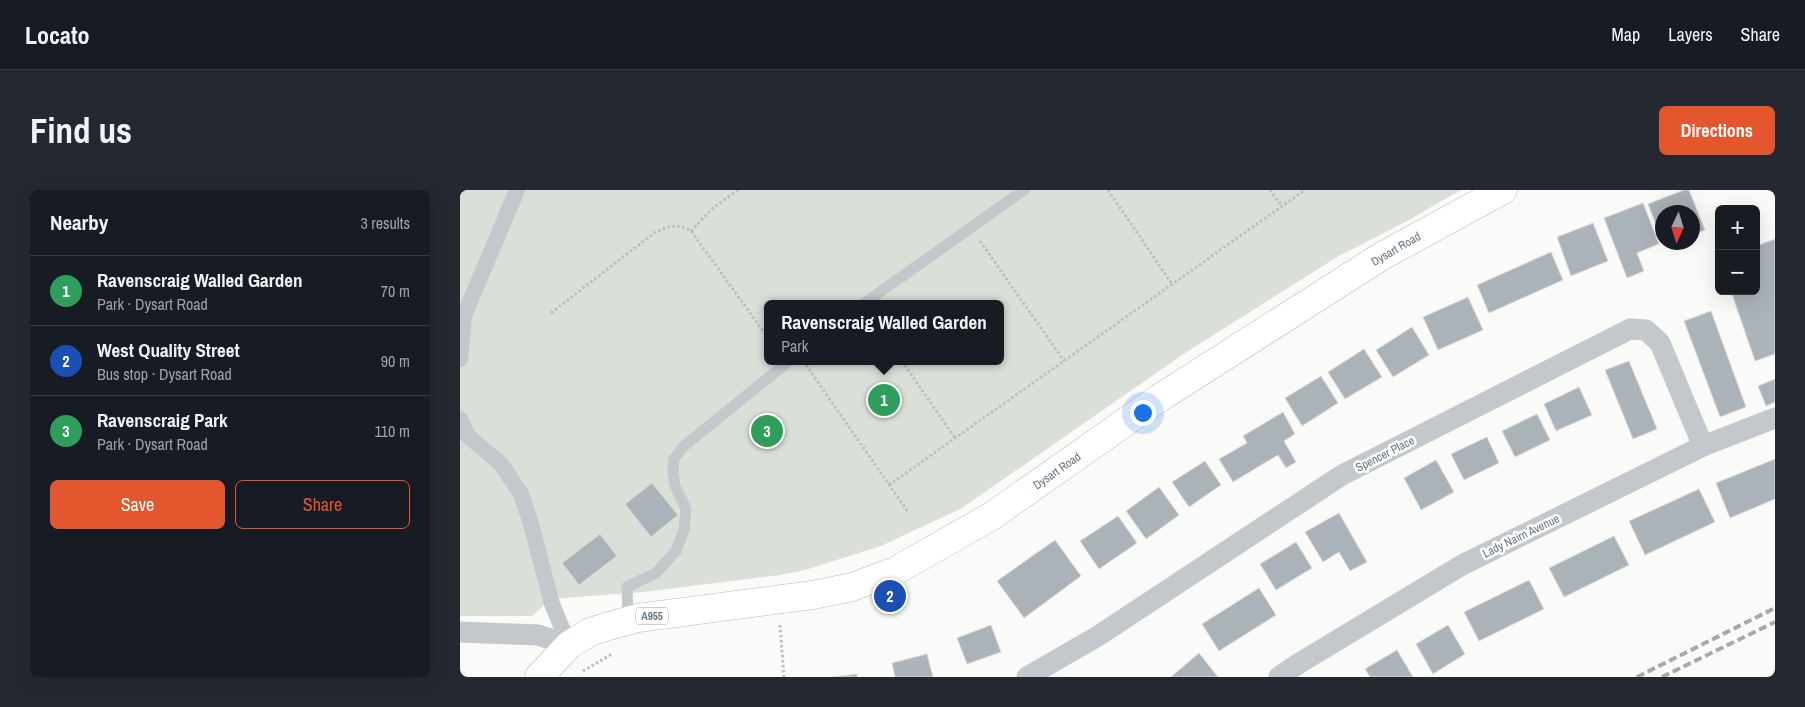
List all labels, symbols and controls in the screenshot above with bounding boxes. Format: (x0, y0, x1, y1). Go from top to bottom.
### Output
text: Locato (25, 19, 90, 51)
text: Map (1612, 22, 1640, 47)
text: Layers (1668, 22, 1713, 47)
text: Share (1741, 22, 1780, 47)
button: Directions (1659, 106, 1775, 155)
text: Find us (30, 107, 132, 154)
north arrow (1655, 205, 1700, 250)
map controls (1715, 205, 1760, 295)
button: + (1715, 205, 1760, 250)
text: Nearby (50, 208, 108, 237)
text: 3 results (360, 212, 410, 234)
street label: Dysart Road (1368, 228, 1424, 270)
button: − (1715, 250, 1760, 295)
text: Ravenscraig Walled Garden (97, 267, 303, 293)
text: 1 (62, 280, 70, 302)
text: 70 m (381, 280, 410, 302)
text: Park · Dysart Road (97, 293, 208, 315)
popup (764, 300, 1004, 365)
text: Ravenscraig Walled Garden (781, 309, 987, 335)
text: Park (781, 335, 808, 357)
text: West Quality Street (97, 337, 240, 363)
text: 2 (62, 350, 70, 372)
text: 90 m (381, 350, 410, 372)
text: Bus stop · Dysart Road (97, 363, 232, 385)
pin: 1 (868, 381, 900, 419)
your location (1130, 400, 1156, 426)
text: Ravenscraig Park (97, 407, 228, 433)
pin: 3 (751, 412, 783, 450)
text: 3 (62, 420, 70, 442)
text: 110 m (374, 420, 410, 442)
street label: Spencer Place (1353, 432, 1417, 476)
text: Park · Dysart Road (97, 433, 208, 455)
street label: Dysart Road (1030, 449, 1084, 493)
button: Save (50, 480, 225, 529)
button: Share (235, 480, 410, 529)
street label: Lady Nairn Avenue (1480, 510, 1562, 562)
pin: 2 (874, 577, 906, 615)
road number: A955 (636, 608, 668, 624)

